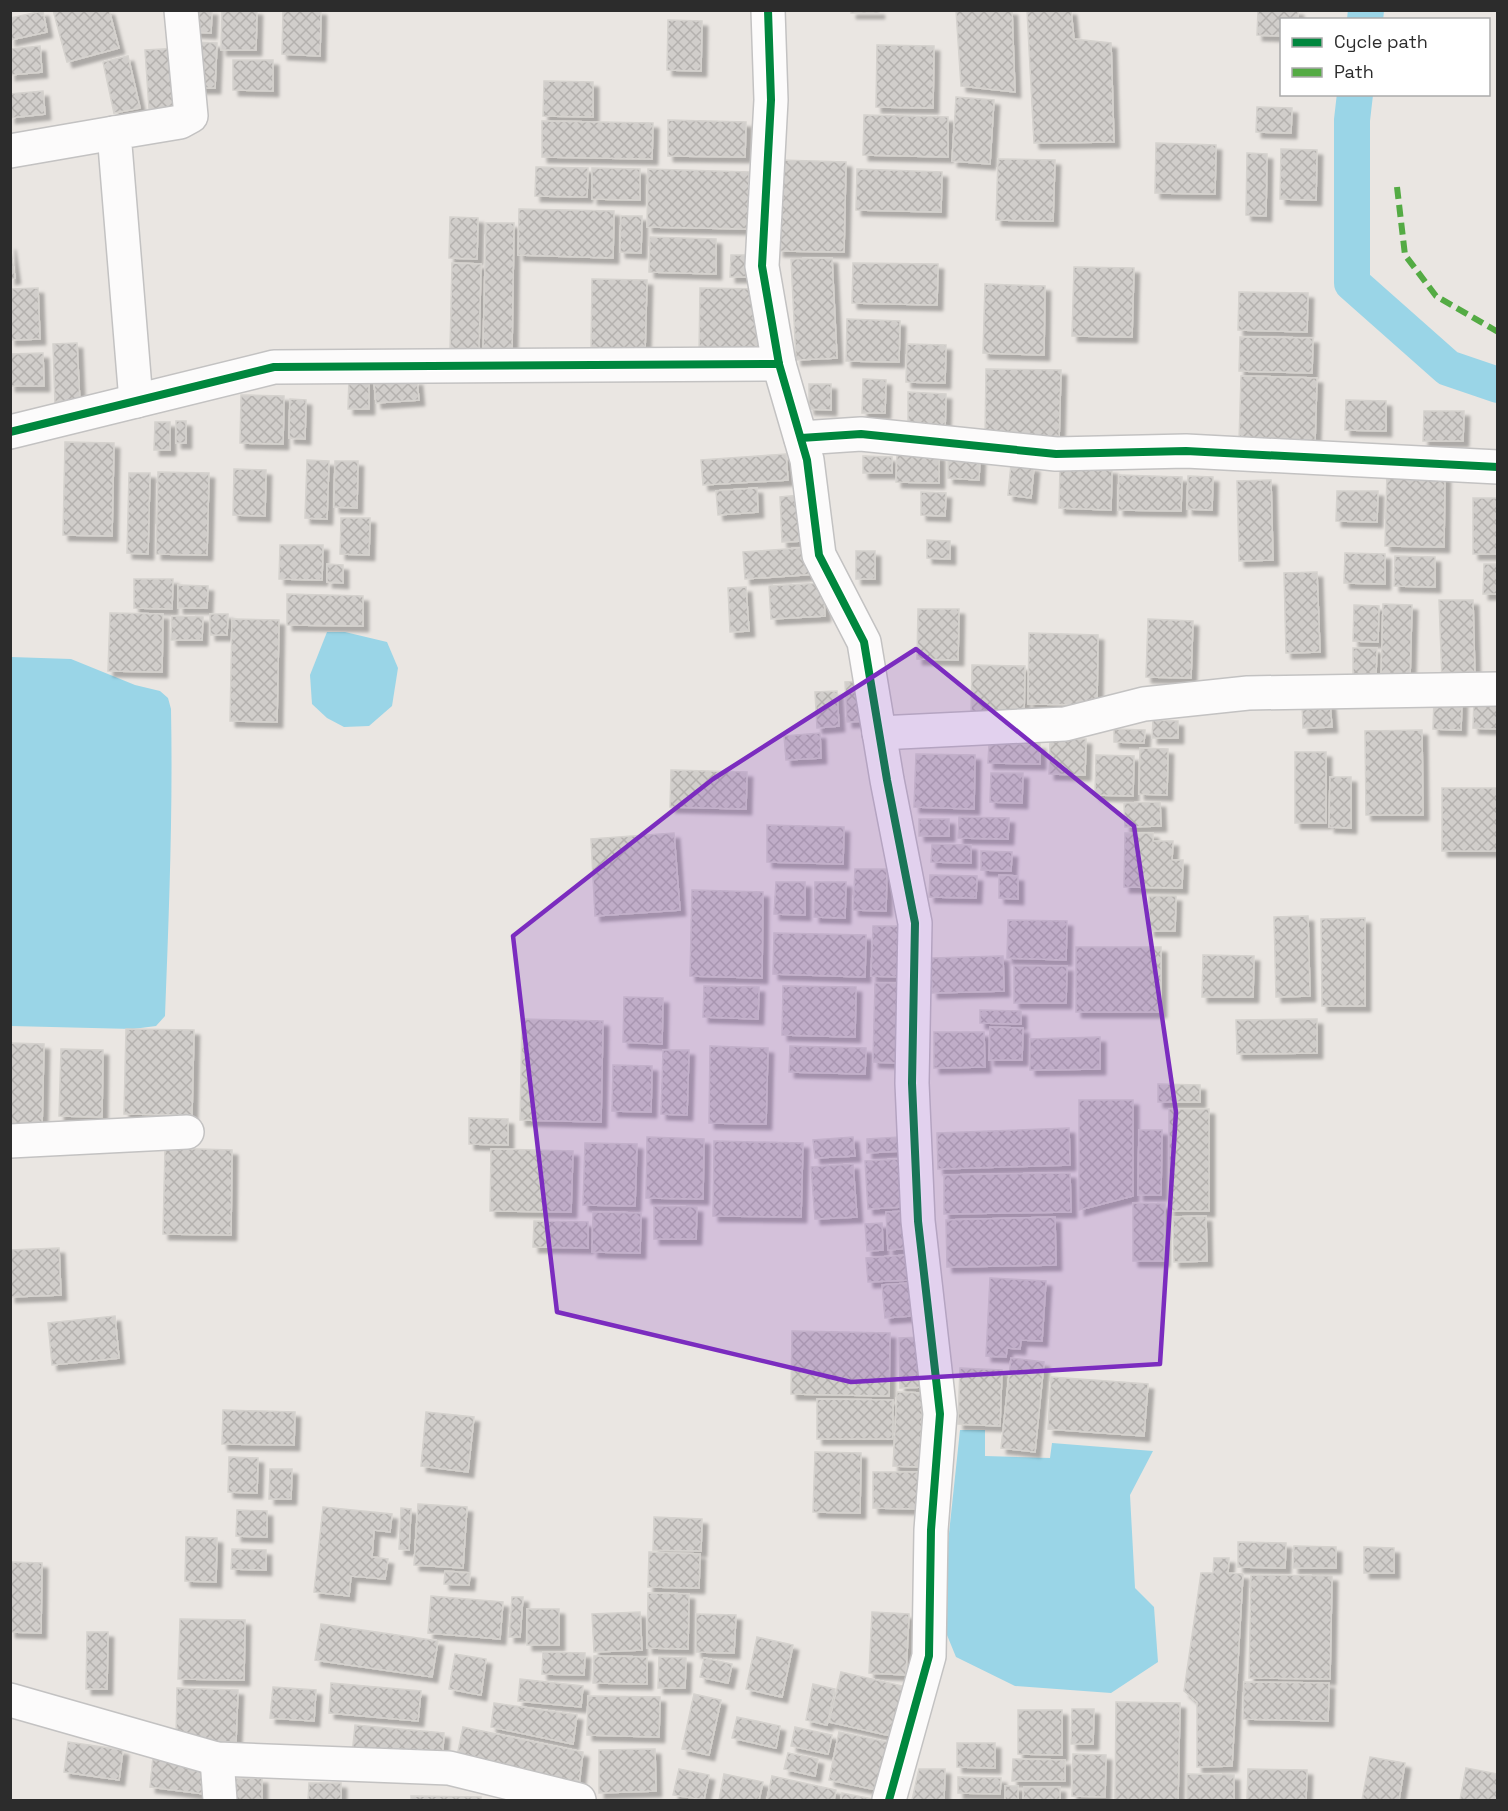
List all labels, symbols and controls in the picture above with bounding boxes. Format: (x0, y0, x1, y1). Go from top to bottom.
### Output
legend (1280, 18, 1490, 96)
text: Cycle path (1334, 30, 1428, 53)
text: Path (1334, 60, 1374, 83)

